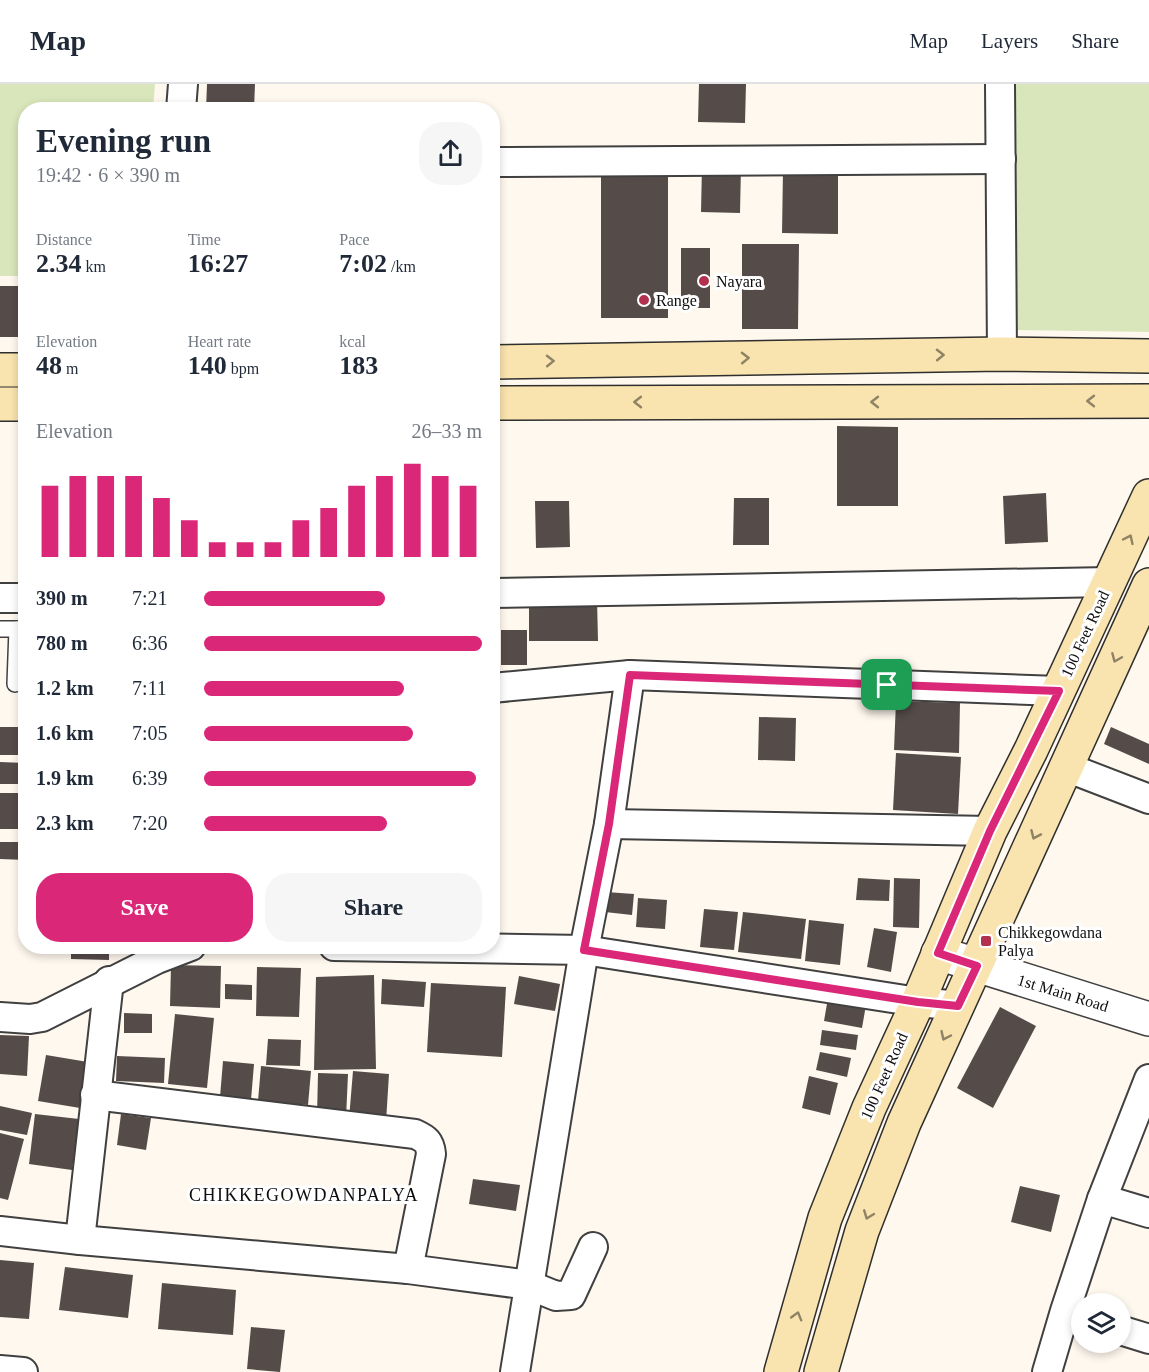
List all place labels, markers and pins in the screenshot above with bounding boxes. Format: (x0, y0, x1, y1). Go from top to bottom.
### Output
place label: Nayara (716, 273, 762, 291)
marker: Nayara (697, 274, 711, 288)
place label: Range (656, 292, 697, 310)
marker: Range (637, 293, 651, 307)
pin (861, 659, 912, 710)
place label: Chikkegowdana Palya (998, 924, 1102, 960)
marker: Chikkegowdana Palya (979, 934, 993, 948)

